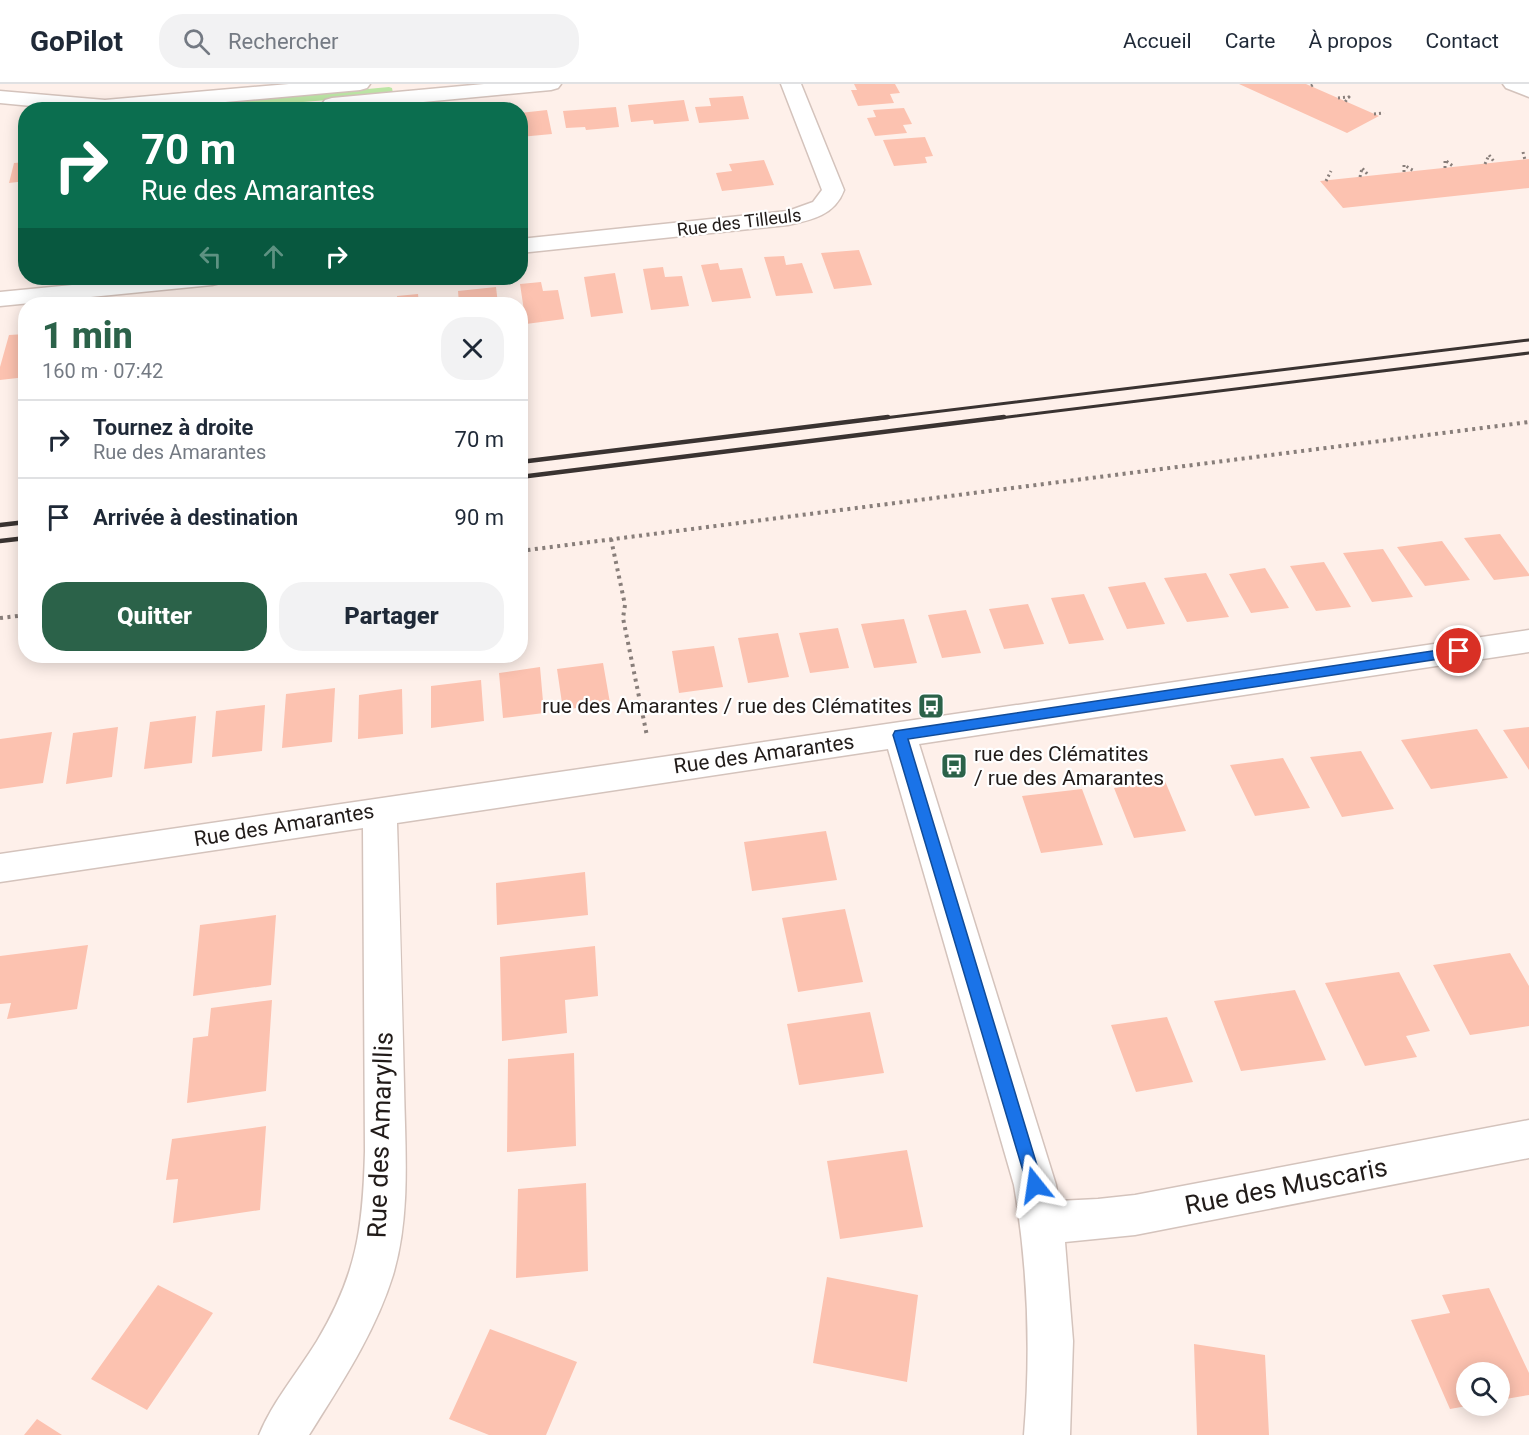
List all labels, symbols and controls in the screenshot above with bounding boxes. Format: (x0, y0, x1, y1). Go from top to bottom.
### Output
search box (159, 14, 579, 68)
text: GoPilot (30, 25, 123, 58)
icon: search (180, 25, 213, 58)
text: Rechercher (228, 29, 339, 54)
text: Accueil (1123, 29, 1192, 53)
text: Carte (1225, 29, 1275, 53)
text: À propos (1308, 29, 1393, 53)
text: Contact (1426, 29, 1499, 53)
text: 70 m (141, 125, 236, 174)
icon: right (42, 126, 120, 204)
text: Rue des Amarantes (141, 175, 375, 207)
street label: Rue des Tilleuls (676, 204, 802, 240)
icon: left (194, 240, 227, 273)
icon: ahead (257, 240, 290, 273)
icon: right (320, 240, 353, 273)
text: 1 min (42, 315, 133, 357)
button: close (441, 317, 504, 380)
text: 160 m · 07:42 (42, 359, 163, 383)
text: Tournez à droite (93, 415, 253, 440)
icon: right (42, 423, 75, 456)
text: 70 m (455, 427, 504, 452)
text: Rue des Amarantes (93, 440, 266, 464)
icon: arrive (42, 501, 75, 534)
text: Arrivée à destination (93, 505, 298, 530)
text: 90 m (455, 505, 504, 530)
button: Quitter (42, 582, 267, 651)
button: Partager (279, 582, 504, 651)
pin (1433, 625, 1484, 676)
icon: arrive (1442, 634, 1475, 667)
bus stop icon: rue des Amarantes / rue des Clématites (916, 691, 946, 721)
place label: rue des Amarantes / rue des Clématites (542, 694, 912, 718)
street label: Rue des Amarantes (672, 729, 856, 779)
place label: rue des Clématites / rue des Amarantes (974, 742, 1164, 790)
bus stop icon: rue des Clématites / rue des Amarantes (939, 751, 969, 781)
street label: Rue des Amarantes (192, 799, 376, 851)
street label: Rue des Amaryllis (361, 1031, 399, 1239)
street label: Rue des Muscaris (1182, 1152, 1390, 1220)
position arrow (1003, 1153, 1067, 1217)
map controls (1456, 1362, 1510, 1416)
button: search (1456, 1362, 1510, 1416)

